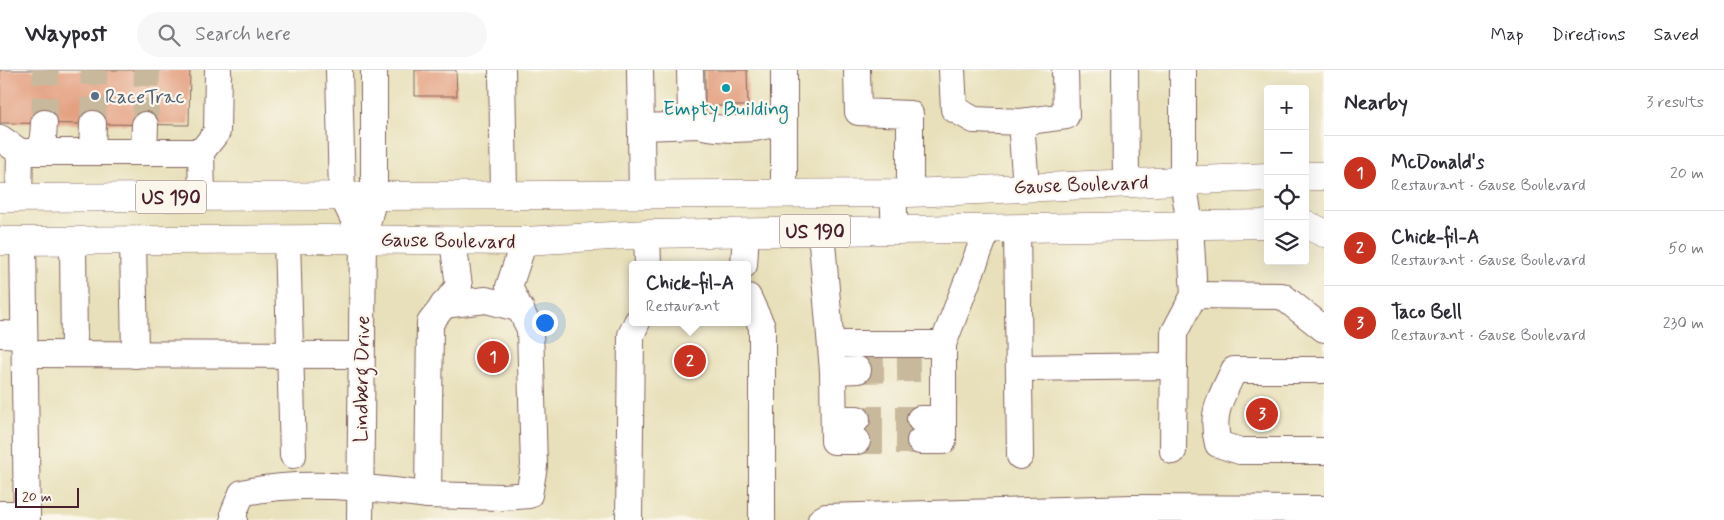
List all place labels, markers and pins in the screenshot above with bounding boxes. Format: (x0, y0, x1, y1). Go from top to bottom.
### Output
marker: Empty Building (720, 82, 732, 94)
place label: RaceTrac (105, 84, 185, 111)
marker: RaceTrac (89, 90, 101, 102)
place label: Empty Building (663, 96, 789, 124)
pin: 1 (477, 338, 509, 376)
pin: 2 (674, 342, 706, 380)
pin: 3 (1246, 395, 1278, 433)

